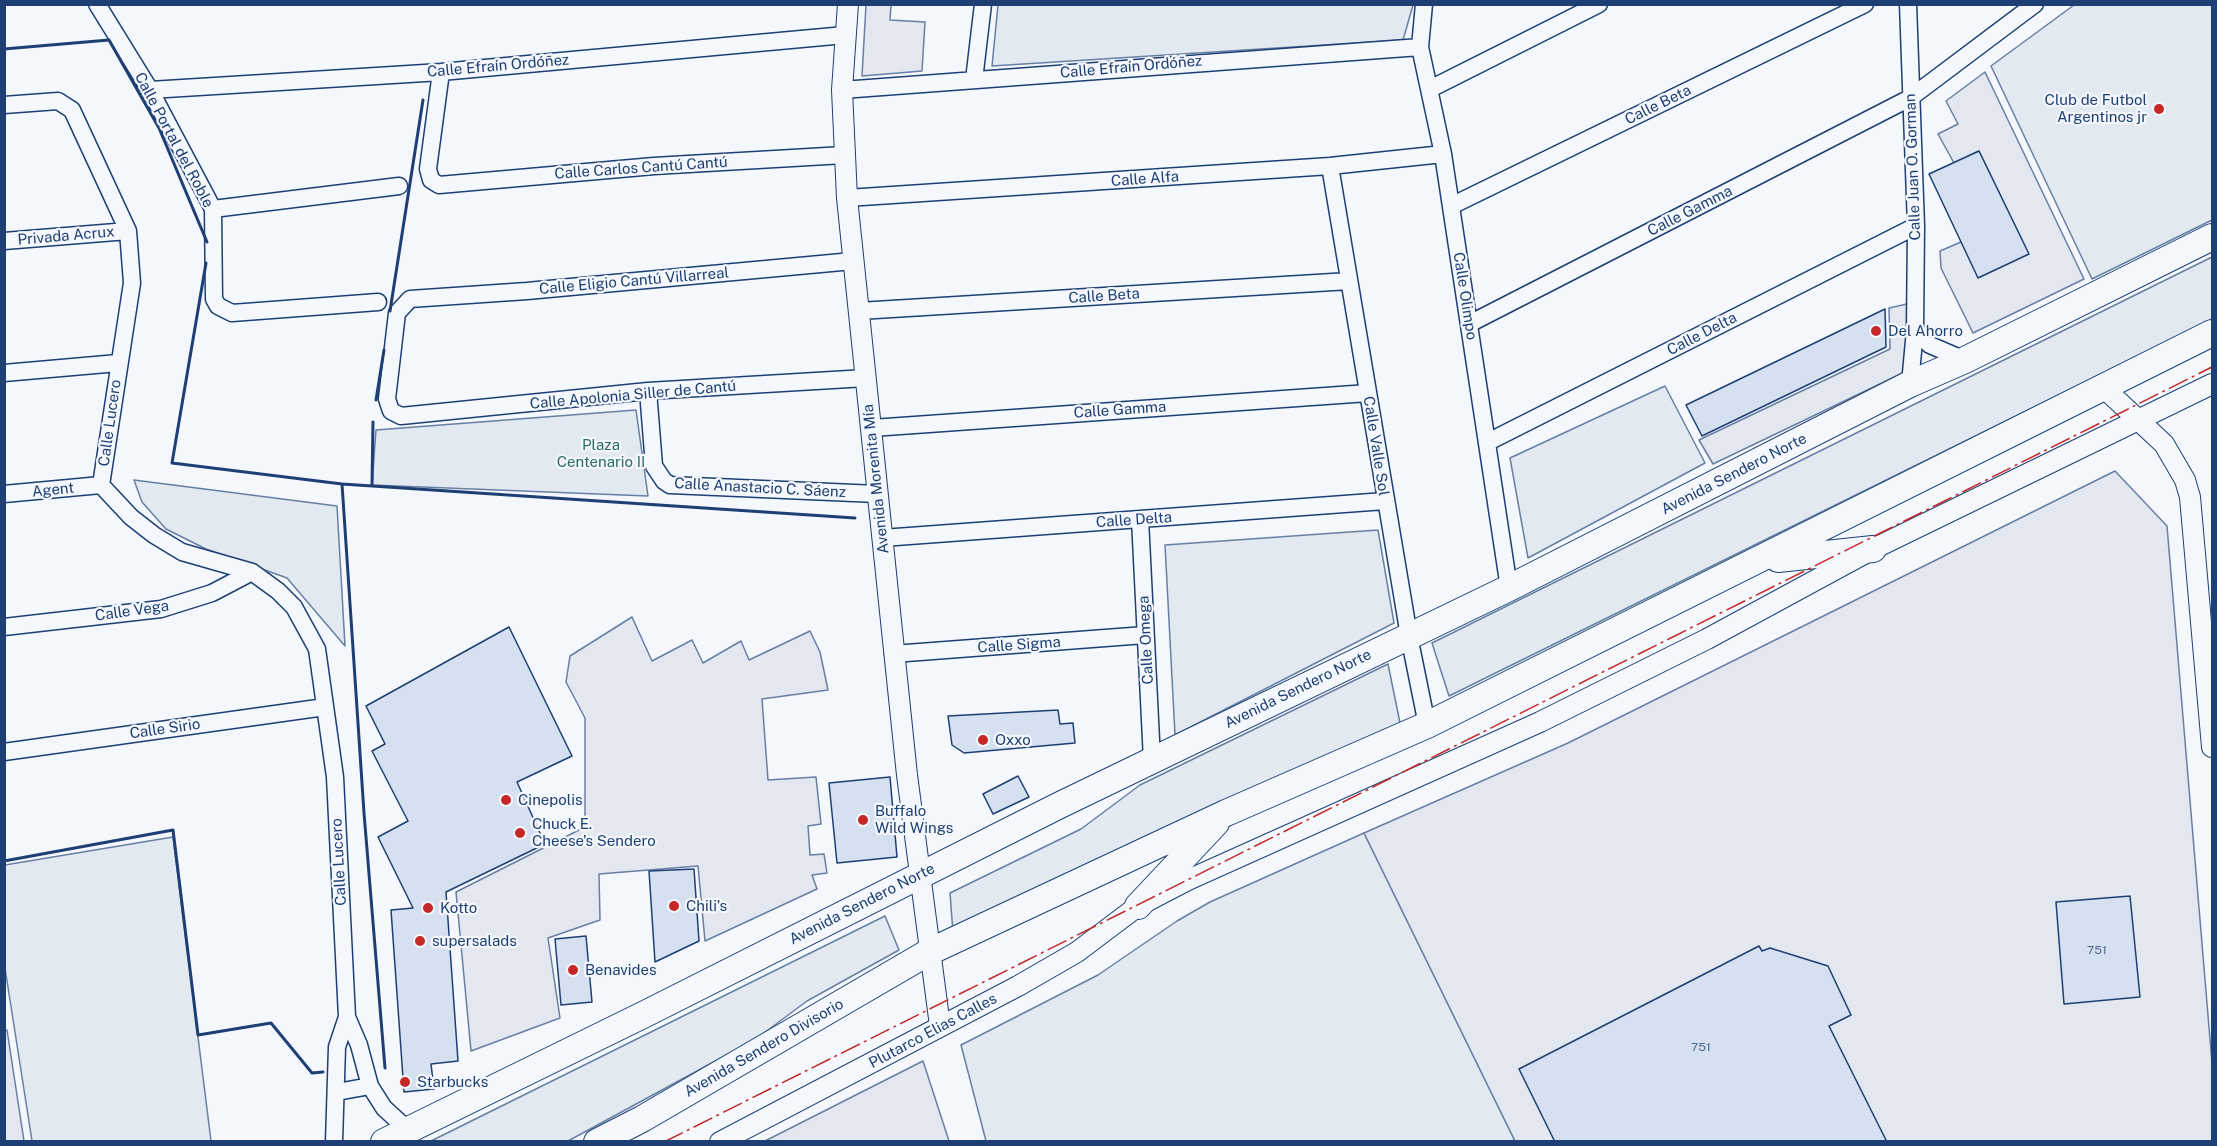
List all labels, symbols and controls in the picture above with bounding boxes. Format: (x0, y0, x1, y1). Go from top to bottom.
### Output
street label: Calle Efraín Ordóñez (426, 51, 570, 81)
street label: Calle Efraín Ordóñez (1059, 52, 1203, 82)
street label: Calle Portal del Roble (131, 69, 217, 211)
street label: Calle Beta (1622, 81, 1694, 129)
place label: Club de Futbol Argentinos jr (2045, 91, 2147, 126)
street label: Calle Juan O. Gorman (1901, 93, 1925, 241)
marker: Club de Futbol Argentinos jr (2152, 102, 2166, 116)
street label: Calle Carlos Cantú Cantú (554, 153, 728, 183)
street label: Calle Alfa (1110, 168, 1180, 190)
street label: Calle Gamma (1645, 182, 1735, 240)
street label: Privada Acrux (17, 223, 115, 249)
street label: Calle Olimpo (1449, 251, 1481, 341)
street label: Calle Eligio Cantú Villarreal (538, 264, 730, 298)
street label: Calle Beta (1068, 285, 1140, 307)
street label: Calle Delta (1664, 309, 1740, 359)
place label: Del Ahorro (1888, 322, 1963, 340)
marker: Del Ahorro (1869, 324, 1883, 338)
street label: Calle Apolonia Siller de Cantú (529, 377, 737, 413)
street label: Calle Lucero (95, 378, 125, 468)
street label: Calle Valle Sol (1359, 395, 1393, 497)
street label: Calle Gamma (1073, 398, 1167, 422)
street label: Avenida Morenita Mía (859, 403, 893, 555)
street label: Avenida Sendero Norte (1658, 429, 1810, 519)
park label: Plaza Centenario II (557, 436, 645, 471)
street label: Calle Anastacio C. Sáenz (674, 475, 846, 501)
street label: Agent (31, 479, 75, 501)
street label: Calle Delta (1095, 508, 1173, 532)
street label: Calle Omega (1135, 595, 1157, 685)
street label: Calle Vega (94, 597, 170, 625)
street label: Calle Sigma (977, 633, 1061, 657)
street label: Avenida Sendero Norte (1222, 646, 1374, 732)
street label: Calle Sirio (129, 715, 201, 743)
place label: Oxxo (995, 731, 1031, 749)
marker: Oxxo (976, 733, 990, 747)
place label: Cinepolis (518, 791, 582, 809)
marker: Cinepolis (499, 793, 513, 807)
place label: Buffalo Wild Wings (875, 802, 953, 837)
marker: Buffalo Wild Wings (856, 813, 870, 827)
place label: Chuck E. Cheese's Sendero (532, 815, 656, 850)
street label: Calle Lucero (328, 818, 350, 906)
marker: Chuck E. Cheese's Sendero (513, 826, 527, 840)
street label: Avenida Sendero Norte (786, 859, 938, 949)
place label: Chili's (686, 897, 727, 915)
place label: Kotto (440, 899, 477, 917)
marker: Chili's (667, 899, 681, 913)
marker: Kotto (421, 901, 435, 915)
place label: supersalads (432, 932, 517, 950)
marker: supersalads (413, 934, 427, 948)
house number: 751 (2087, 943, 2107, 957)
place label: Benavides (585, 961, 657, 979)
marker: Benavides (566, 963, 580, 977)
street label: Plutarco Elias Calles (866, 990, 1000, 1072)
street label: Avenida Sendero Divisorio (681, 995, 847, 1101)
house number: 751 (1691, 1040, 1711, 1054)
place label: Starbucks (417, 1073, 488, 1091)
marker: Starbucks (398, 1075, 412, 1089)

